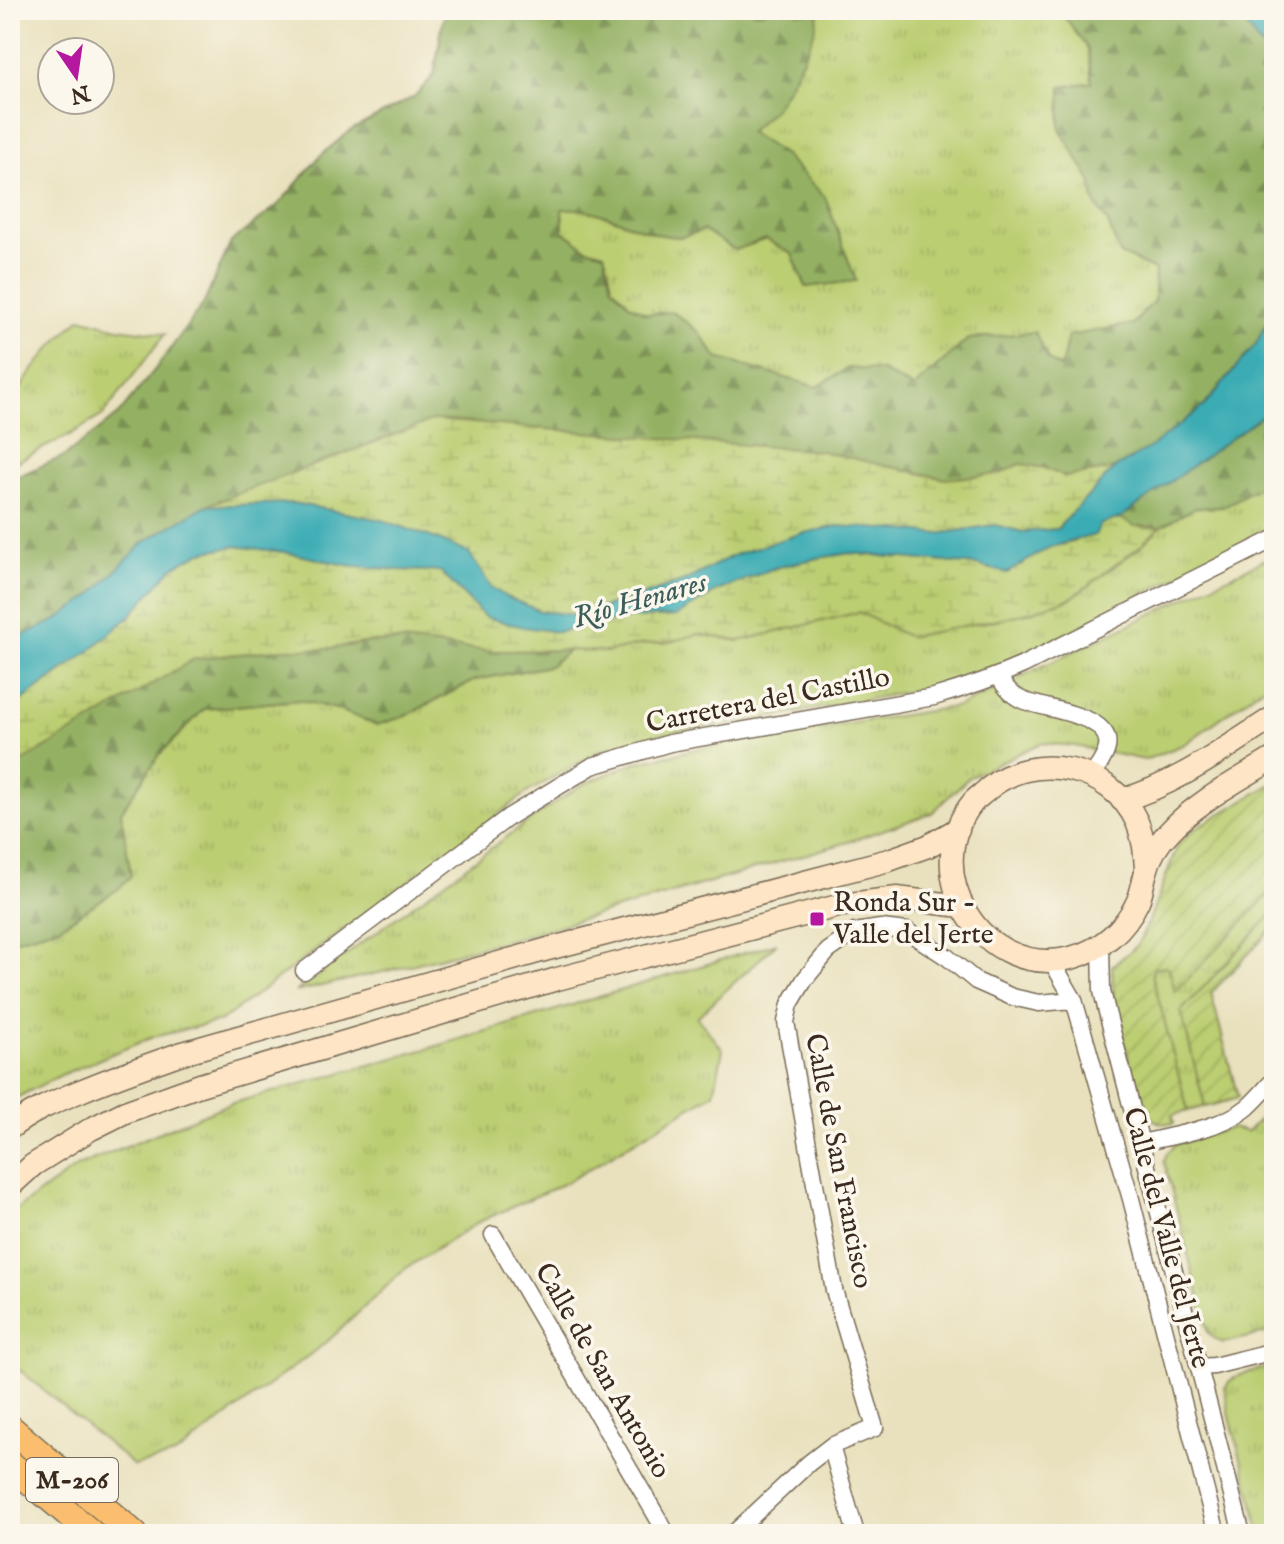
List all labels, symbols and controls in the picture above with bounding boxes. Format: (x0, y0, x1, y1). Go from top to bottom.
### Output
north arrow (36, 36, 116, 116)
text: N (68, 78, 93, 109)
water label: Río Henares (569, 564, 712, 638)
street label: Carretera del Castillo (643, 660, 893, 742)
place label: Ronda Sur - Valle del Jerte (832, 886, 994, 953)
marker: Ronda Sur - Valle del Jerte (808, 910, 826, 928)
street label: Calle de San Francisco (796, 1031, 880, 1291)
street label: Calle del Valle del Jerte (1114, 1104, 1218, 1372)
street label: Calle de San Antonio (526, 1257, 678, 1485)
road number: M-206 (26, 1458, 118, 1502)

